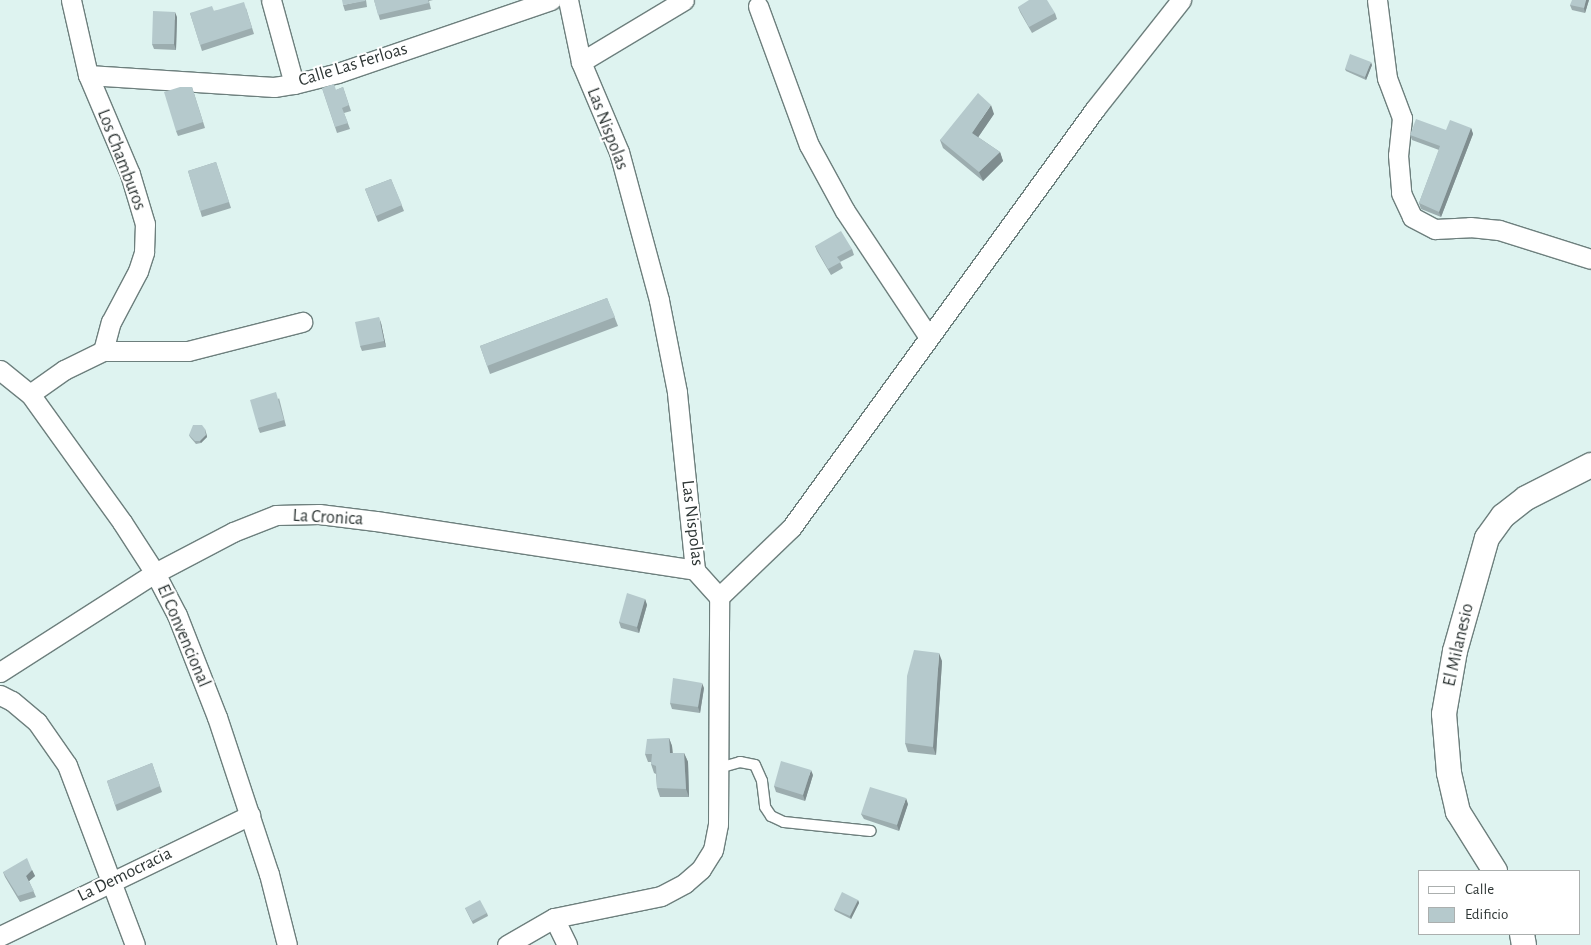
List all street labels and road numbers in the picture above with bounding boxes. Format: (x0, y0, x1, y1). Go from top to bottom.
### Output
street label: Calle Las Ferloas (296, 38, 410, 92)
street label: Las Nispolas (581, 85, 633, 173)
street label: Los Chamburos (92, 106, 150, 214)
street label: Las Nispolas (676, 479, 708, 567)
street label: La Cronica (292, 505, 364, 531)
street label: El Convencional (152, 581, 214, 691)
street label: El Milanesio (1439, 601, 1479, 689)
street label: La Democracia (74, 843, 176, 907)

